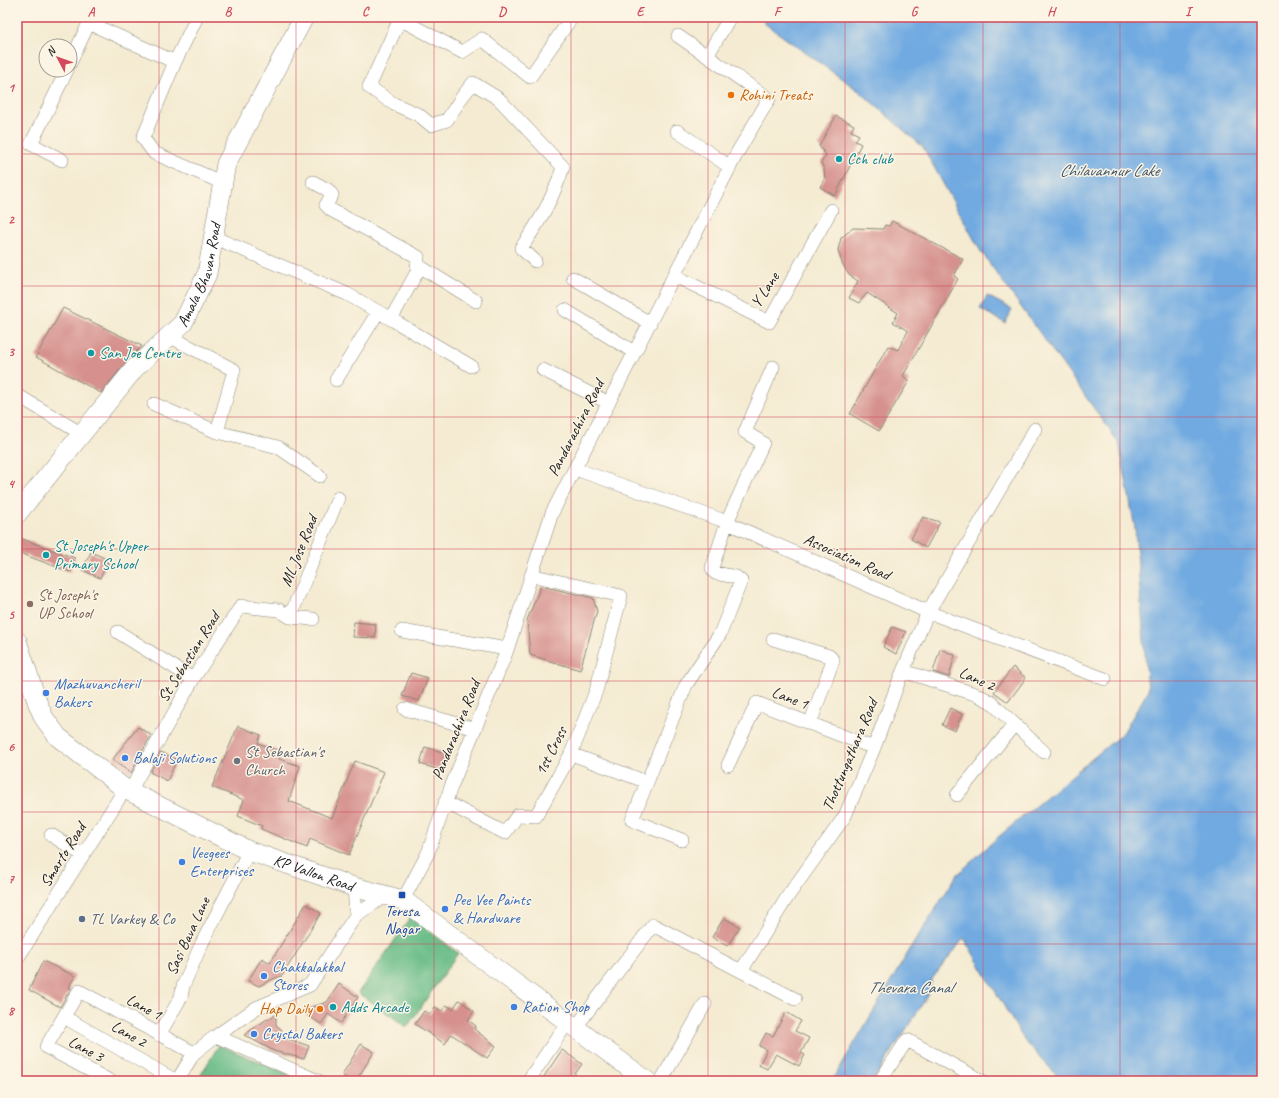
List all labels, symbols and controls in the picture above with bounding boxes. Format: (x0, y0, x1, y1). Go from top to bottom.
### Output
text: A (88, 4, 96, 20)
text: B (225, 4, 233, 20)
text: C (362, 4, 370, 20)
text: D (498, 4, 507, 20)
text: E (637, 4, 646, 20)
text: F (774, 4, 783, 20)
text: G (911, 4, 919, 20)
text: H (1047, 4, 1057, 20)
text: I (1185, 4, 1194, 20)
north arrow (38, 38, 78, 78)
text: N (43, 43, 59, 59)
text: 1 (8, 80, 16, 96)
place label: Rohini Treats (739, 85, 814, 105)
marker: Rohini Treats (726, 90, 736, 100)
place label: Cch club (847, 149, 894, 169)
marker: Cch club (834, 154, 844, 164)
water label: Chilavannur Lake (1060, 160, 1161, 181)
text: 2 (8, 212, 15, 228)
street label: Amala Bhavan Road (173, 219, 226, 330)
street label: Y Lane (746, 267, 785, 311)
place label: San Joe Centre (99, 343, 182, 363)
text: 3 (8, 344, 15, 360)
marker: San Joe Centre (86, 348, 96, 358)
street label: Pandarachira Road (543, 374, 610, 479)
text: 4 (8, 476, 16, 492)
street label: ML Jose Road (276, 510, 323, 589)
street label: Association Road (801, 529, 896, 586)
place label: St Joseph's Upper Primary School (54, 536, 150, 574)
marker: St Joseph's Upper Primary School (41, 550, 51, 560)
place label: St Joseph's UP School (38, 585, 99, 623)
marker: St Joseph's UP School (25, 599, 35, 609)
street label: St Sebastian Road (153, 606, 226, 706)
text: 5 (8, 607, 15, 623)
street label: Lane 2 (956, 662, 1000, 696)
place label: Mazhuvancheril Bakers (54, 674, 143, 712)
street label: Pandarachira Road (427, 675, 486, 783)
street label: Lane 1 (769, 682, 812, 714)
marker: Mazhuvancheril Bakers (41, 688, 51, 698)
street label: Thottungathara Road (817, 693, 884, 814)
street label: 1st Cross (530, 722, 572, 779)
text: 6 (8, 739, 15, 755)
place label: St Sebastian's Church (245, 742, 325, 780)
place label: Balaji Solutions (133, 748, 218, 768)
marker: Balaji Solutions (120, 753, 130, 763)
marker: St Sebastian's Church (232, 756, 242, 766)
street label: Smarto Road (36, 817, 92, 891)
place label: Veegees Enterprises (190, 843, 254, 881)
street label: KP Vallon Road (271, 850, 359, 897)
marker: Veegees Enterprises (177, 857, 187, 867)
text: 7 (8, 871, 15, 887)
marker: Teresa Nagar (397, 890, 407, 900)
place label: Pee Vee Paints & Hardware (453, 890, 532, 928)
street label: Sasi Bava Lane (161, 892, 215, 978)
place label: Teresa Nagar (385, 901, 420, 939)
marker: Pee Vee Paints & Hardware (440, 904, 450, 914)
place label: TL Varkey & Co (90, 909, 176, 929)
marker: TL Varkey & Co (77, 914, 87, 924)
place label: Chakkalakkal Stores (272, 957, 346, 995)
marker: Chakkalakkal Stores (259, 971, 269, 981)
water label: Thevara Canal (868, 977, 958, 998)
street label: Lane 1 (123, 989, 166, 1025)
place label: Adds Arcade (341, 997, 411, 1017)
place label: Ration Shop (522, 997, 590, 1017)
place label: Hap Daily (259, 999, 314, 1019)
marker: Adds Arcade (328, 1002, 338, 1012)
marker: Ration Shop (509, 1002, 519, 1012)
text: 8 (8, 1003, 16, 1019)
marker: Hap Daily (315, 1004, 325, 1014)
street label: Lane 2 (108, 1016, 152, 1053)
place label: Crystal Bakers (262, 1024, 344, 1044)
marker: Crystal Bakers (249, 1029, 259, 1039)
street label: Lane 3 (65, 1031, 109, 1067)

